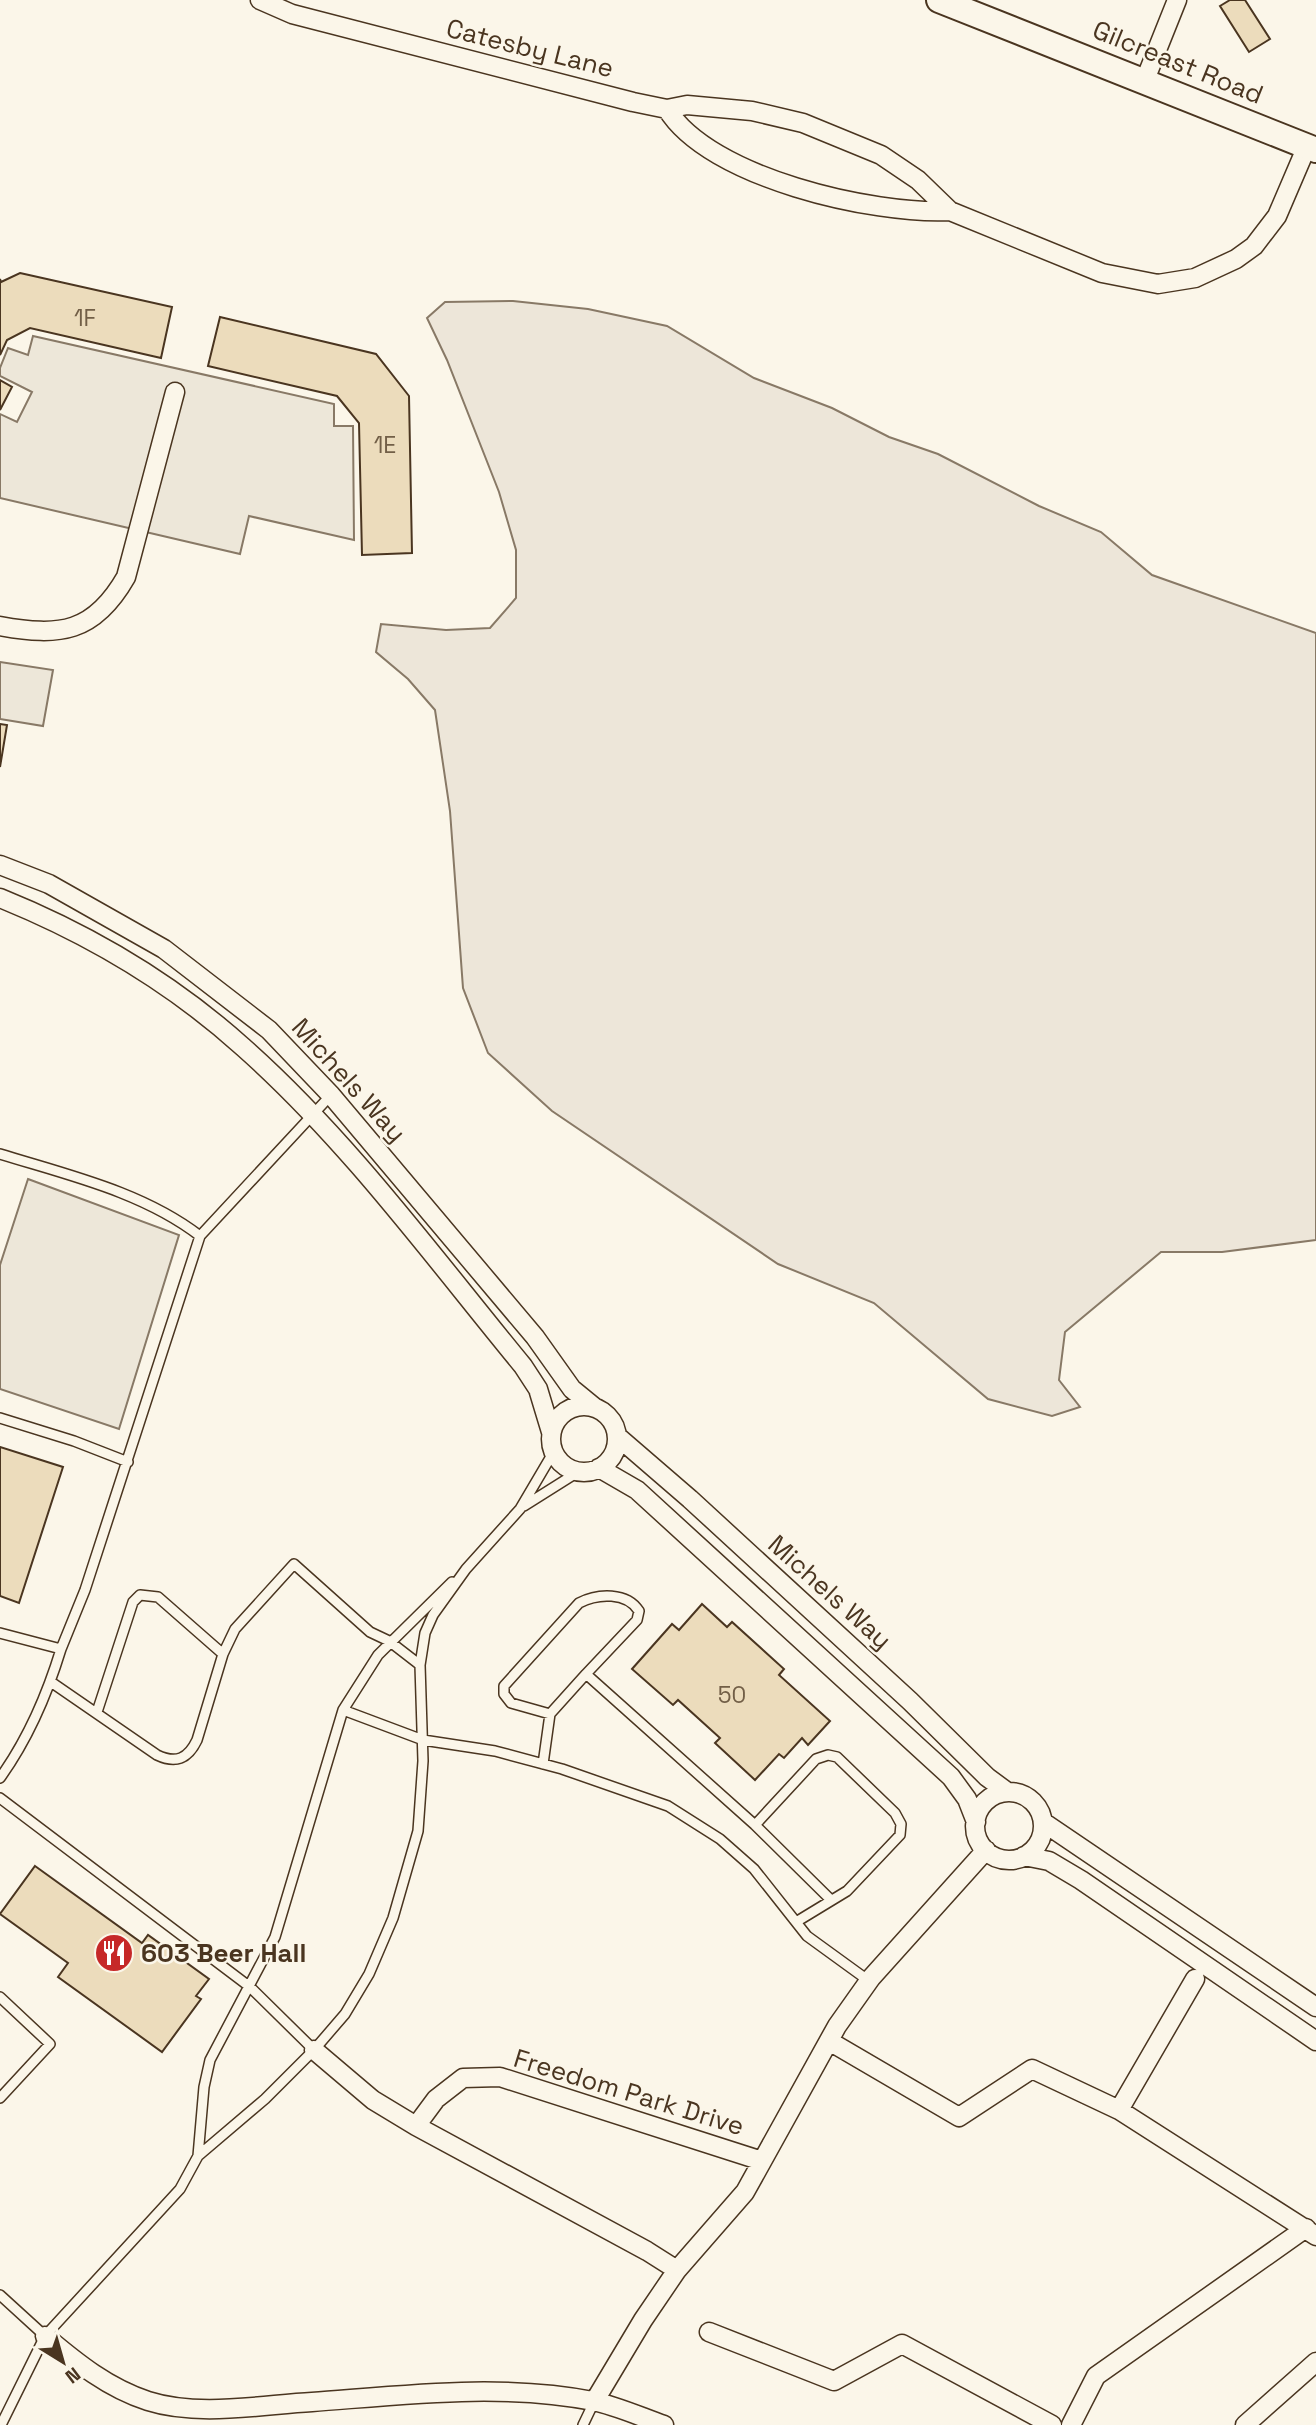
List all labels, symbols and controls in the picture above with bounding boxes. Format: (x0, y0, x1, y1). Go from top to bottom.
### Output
street label: Catesby Lane (443, 11, 617, 85)
street label: Gilcreast Road (1088, 12, 1268, 112)
house number: 1F (74, 303, 96, 333)
house number: 1E (374, 430, 396, 460)
street label: Michels Way (284, 1011, 414, 1149)
street label: Michels Way (761, 1527, 899, 1657)
house number: 50 (718, 1680, 746, 1710)
restaurant icon: 603 Beer Hall (93, 1932, 135, 1974)
place label: 603 Beer Hall (141, 1936, 306, 1970)
street label: Freedom Park Drive (510, 2041, 748, 2143)
north arrow (28, 2327, 98, 2397)
text: N (60, 2361, 86, 2389)

